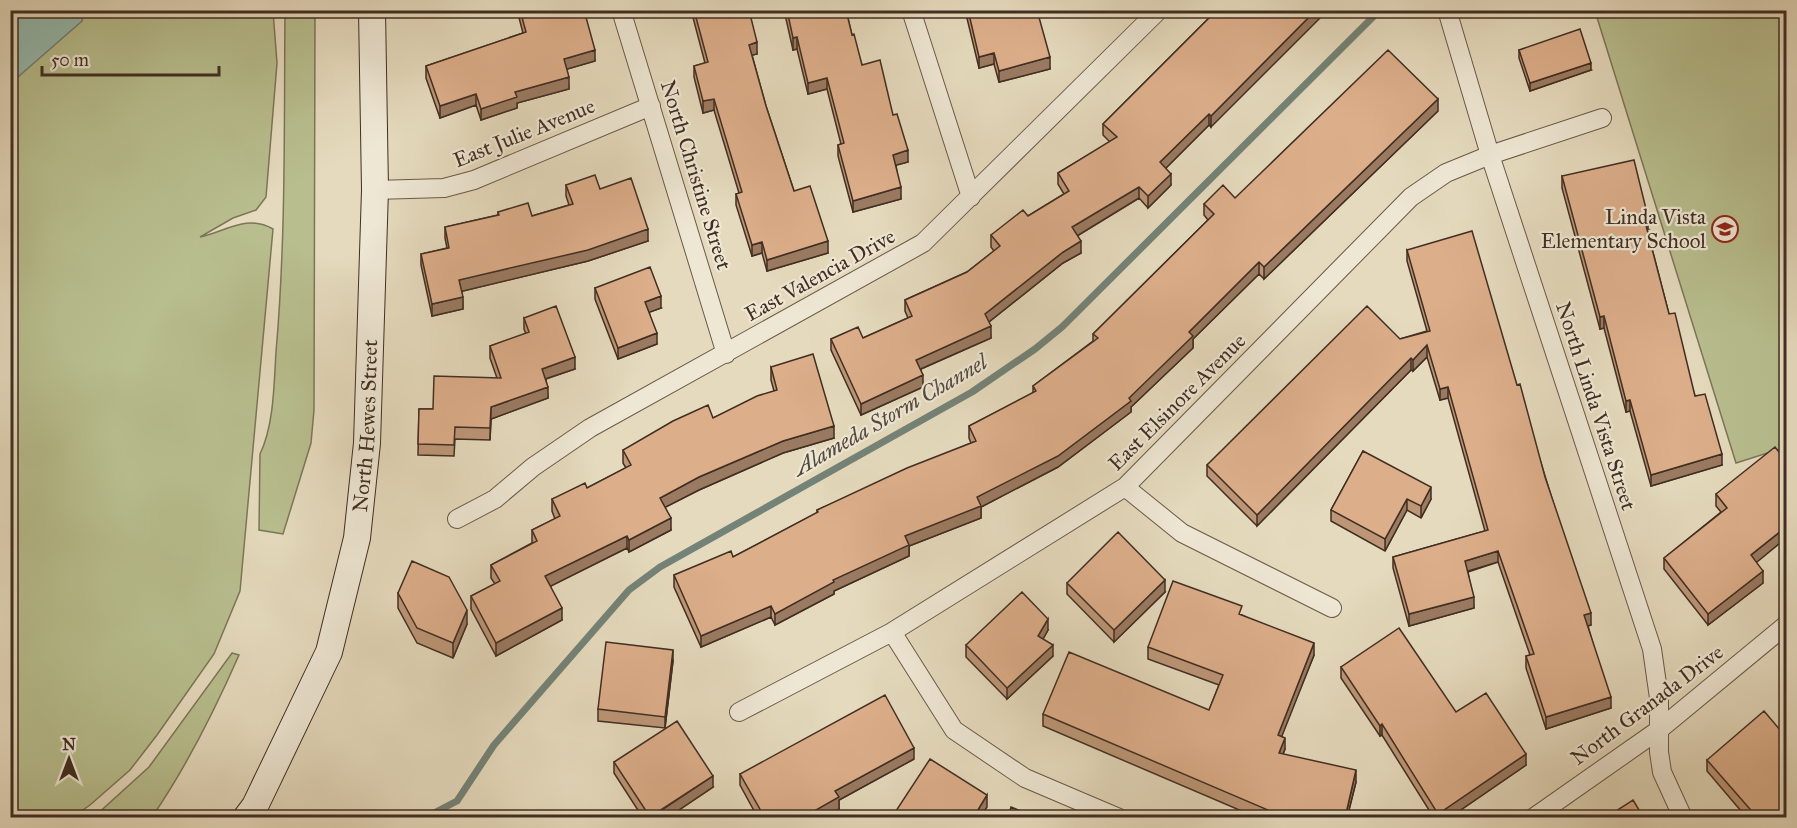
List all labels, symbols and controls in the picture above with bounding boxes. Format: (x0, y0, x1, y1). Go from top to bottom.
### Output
scale bar (42, 39, 219, 77)
text: 50 m (51, 49, 89, 71)
street label: North Christine Street (655, 77, 737, 273)
street label: East Julie Avenue (449, 93, 599, 173)
place label: Linda Vista Elementary School (1541, 204, 1706, 254)
school or university icon: Linda Vista Elementary School (1710, 214, 1740, 244)
street label: East Valencia Drive (740, 223, 900, 327)
street label: North Linda Vista Street (1550, 299, 1642, 514)
street label: East Elsinore Avenue (1103, 328, 1251, 476)
street label: North Hewes Street (347, 338, 383, 513)
water label: Alameda Storm Channel (787, 347, 994, 483)
street label: North Granada Drive (1566, 639, 1729, 771)
north arrow (39, 729, 99, 789)
text: N (62, 735, 76, 754)

